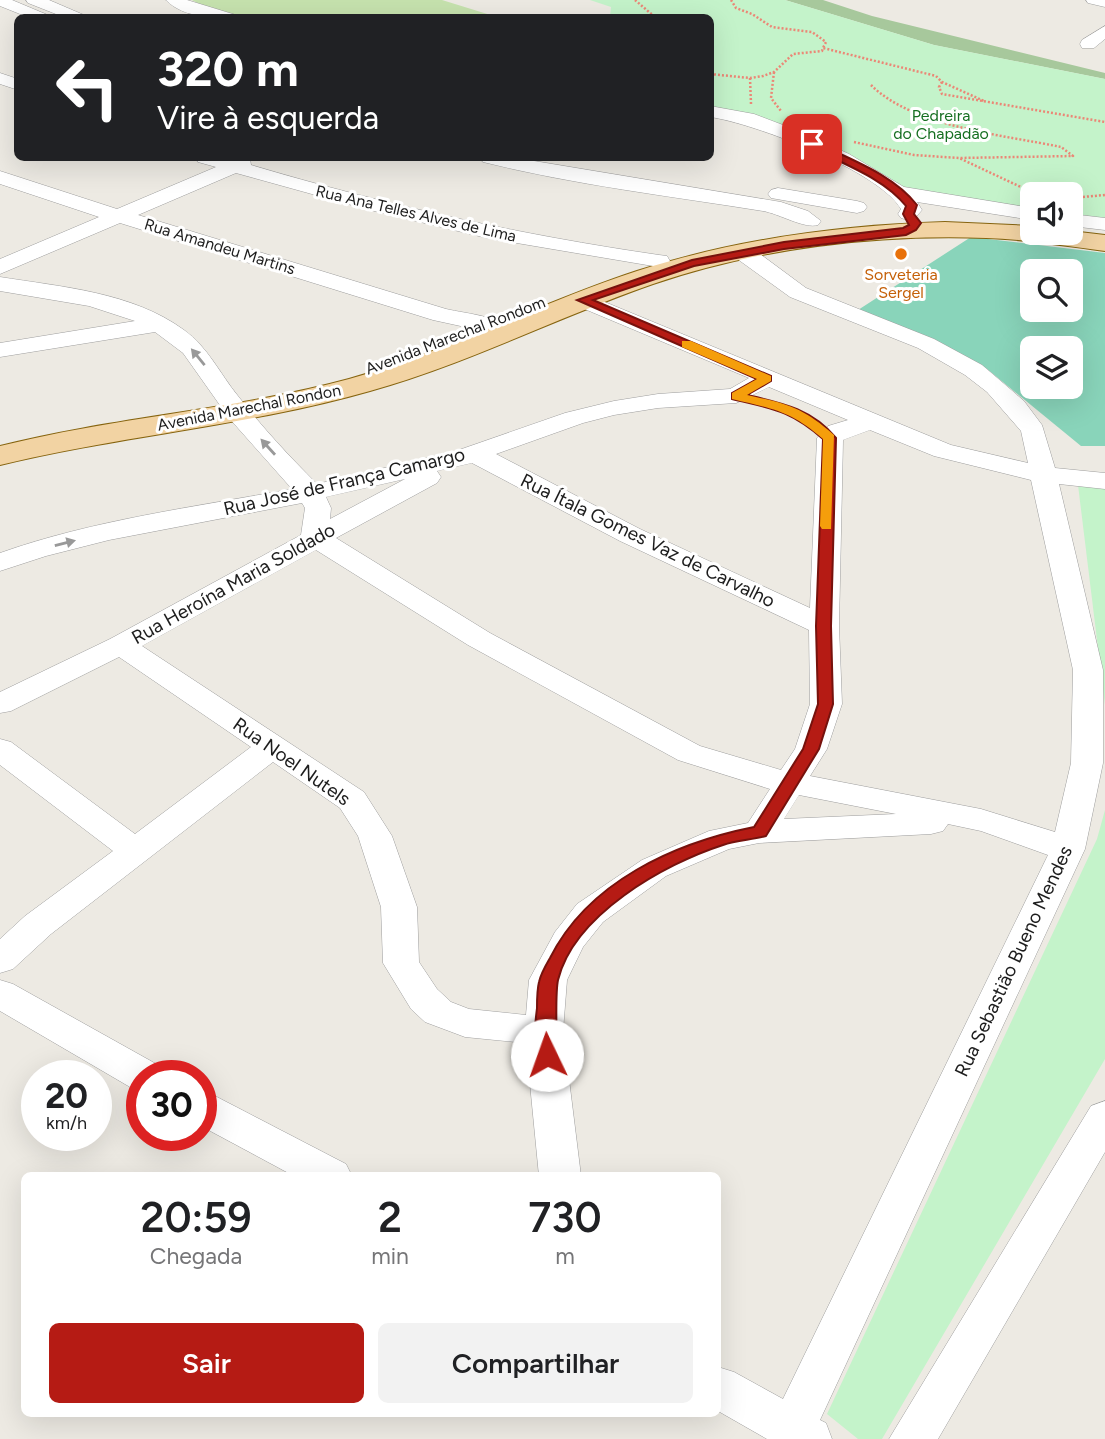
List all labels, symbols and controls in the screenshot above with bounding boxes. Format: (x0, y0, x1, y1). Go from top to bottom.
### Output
text: 320 m (157, 39, 299, 98)
icon: left (42, 42, 133, 133)
text: Vire à esquerda (157, 99, 379, 137)
park label: Pedreira do Chapadão (893, 106, 989, 143)
pin (782, 114, 842, 174)
icon: arrive (793, 125, 831, 163)
street label: Rua Ana Telles Alves de Lima (314, 181, 518, 246)
map controls (1020, 182, 1083, 399)
button: sound (1020, 182, 1083, 245)
street label: Rua Amandeu Martins (142, 214, 298, 278)
marker: Sorveteria Sergel (893, 246, 909, 262)
button: search (1020, 259, 1083, 322)
place label: Sorveteria Sergel (864, 265, 938, 302)
street label: Avenida Marechal Rondom (363, 292, 548, 379)
button: layers (1020, 336, 1083, 399)
one-way arrow (191, 349, 206, 367)
street label: Avenida Marechal Rondon (156, 380, 343, 435)
one-way arrow (260, 438, 276, 456)
street label: Rua José de França Camargo (221, 442, 467, 520)
street label: Rua Ítala Gomes Vaz de Carvalho (517, 469, 779, 612)
street label: Rua Heroína Maria Soldado (127, 518, 339, 649)
one-way arrow (54, 537, 76, 548)
street label: Rua Noel Nutels (229, 712, 355, 810)
street label: Rua Sebastião Bueno Mendes (950, 842, 1077, 1080)
position arrow (510, 1018, 584, 1092)
speed limit sign: 30 (126, 1060, 217, 1151)
text: 20 (45, 1075, 88, 1117)
text: km/h (46, 1112, 87, 1134)
text: 20:59 (140, 1192, 252, 1243)
text: 2 (378, 1192, 402, 1243)
text: 730 (528, 1192, 602, 1243)
text: Chegada (150, 1242, 242, 1270)
text: min (371, 1242, 409, 1270)
text: m (555, 1242, 575, 1270)
button: Sair (49, 1323, 364, 1403)
button: Compartilhar (378, 1323, 693, 1403)

